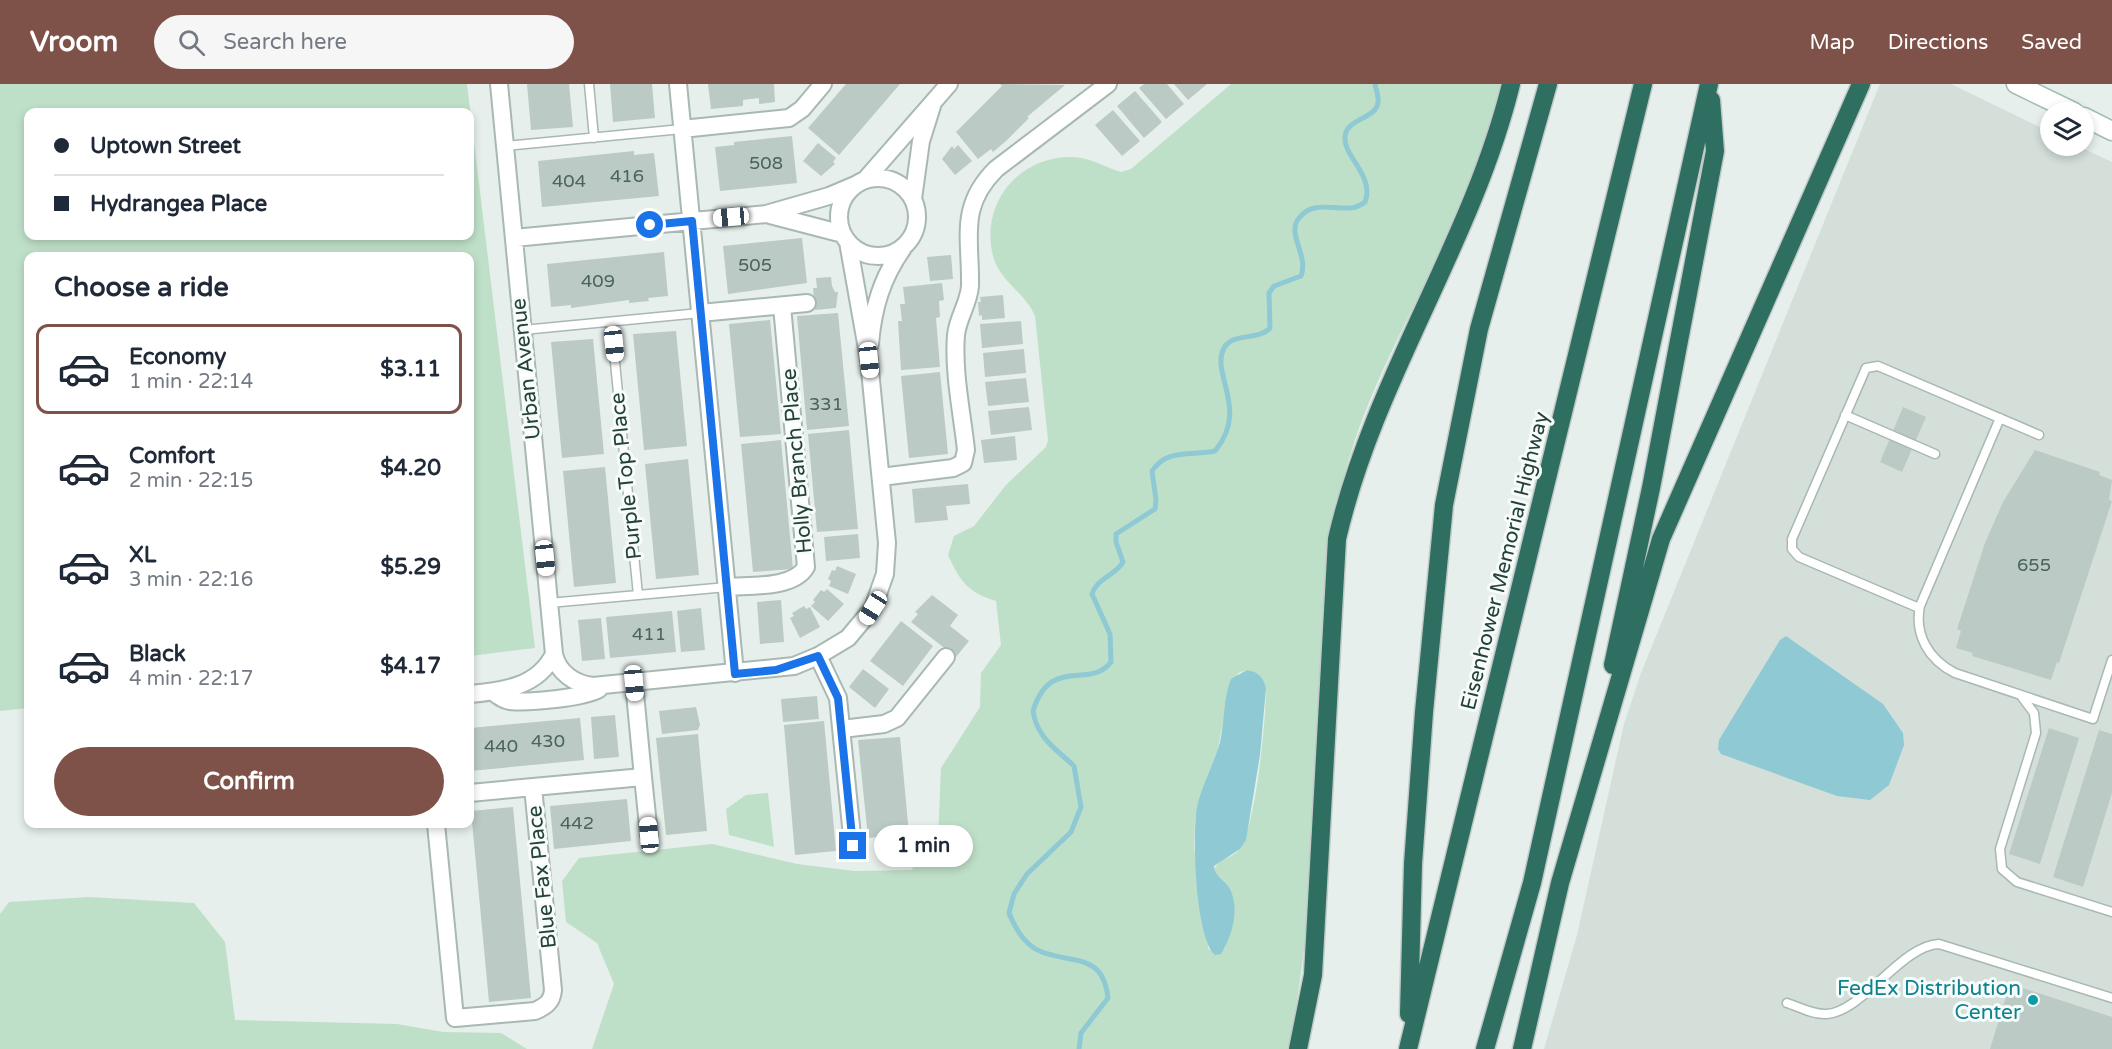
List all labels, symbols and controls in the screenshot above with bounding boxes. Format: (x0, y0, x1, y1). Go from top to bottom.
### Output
search box (154, 15, 574, 69)
text: Vroom (30, 25, 118, 59)
icon: search (175, 26, 208, 59)
text: Search here (223, 29, 347, 55)
text: Map (1809, 30, 1855, 55)
text: Directions (1888, 30, 1988, 55)
text: Saved (2021, 30, 2082, 55)
map controls (2040, 102, 2094, 156)
button: layers (2040, 102, 2094, 156)
text: Uptown Street (90, 133, 241, 159)
house number: 508 (749, 152, 783, 174)
house number: 416 (610, 165, 644, 187)
house number: 404 (552, 170, 586, 192)
text: Hydrangea Place (90, 191, 267, 217)
car (712, 206, 750, 228)
route start (636, 211, 663, 238)
house number: 505 (738, 254, 772, 276)
house number: 409 (581, 270, 615, 292)
text: Choose a ride (54, 271, 229, 304)
street label: Urban Avenue (506, 297, 546, 441)
car (603, 325, 625, 363)
car (858, 341, 880, 379)
icon: car (57, 342, 111, 396)
text: Economy (129, 344, 226, 370)
text: $3.11 (380, 356, 441, 382)
street label: Holly Branch Place (776, 367, 818, 555)
text: 1 min · 22:14 (129, 370, 253, 394)
street label: Purple Top Place (605, 391, 647, 561)
house number: 331 (809, 393, 843, 415)
street label: Eisenhower Memorial Highway (1456, 409, 1554, 713)
icon: car (57, 441, 111, 495)
text: Comfort (129, 443, 215, 469)
text: $4.20 (380, 455, 441, 481)
text: 2 min · 22:15 (129, 469, 253, 493)
car (534, 539, 556, 577)
icon: car (57, 540, 111, 594)
text: XL (129, 542, 156, 568)
text: $5.29 (380, 554, 441, 580)
house number: 655 (2017, 554, 2051, 576)
text: 3 min · 22:16 (129, 568, 253, 592)
car (856, 588, 890, 628)
house number: 411 (632, 623, 666, 645)
icon: car (57, 639, 111, 693)
text: Black (129, 641, 186, 667)
text: $4.17 (380, 653, 441, 679)
car (623, 664, 645, 702)
text: 4 min · 22:17 (129, 667, 253, 691)
house number: 430 (531, 730, 565, 752)
house number: 440 (484, 735, 518, 757)
button: Confirm (54, 747, 444, 816)
street label: Blue Fax Place (522, 804, 562, 950)
house number: 442 (560, 812, 594, 834)
car (638, 816, 660, 854)
callout: 1 min (874, 825, 973, 867)
route end (839, 832, 866, 859)
text: 1 min (897, 834, 950, 858)
place label: FedEx Distribution Center (1837, 976, 2021, 1025)
marker: FedEx Distribution Center (2026, 993, 2040, 1007)

